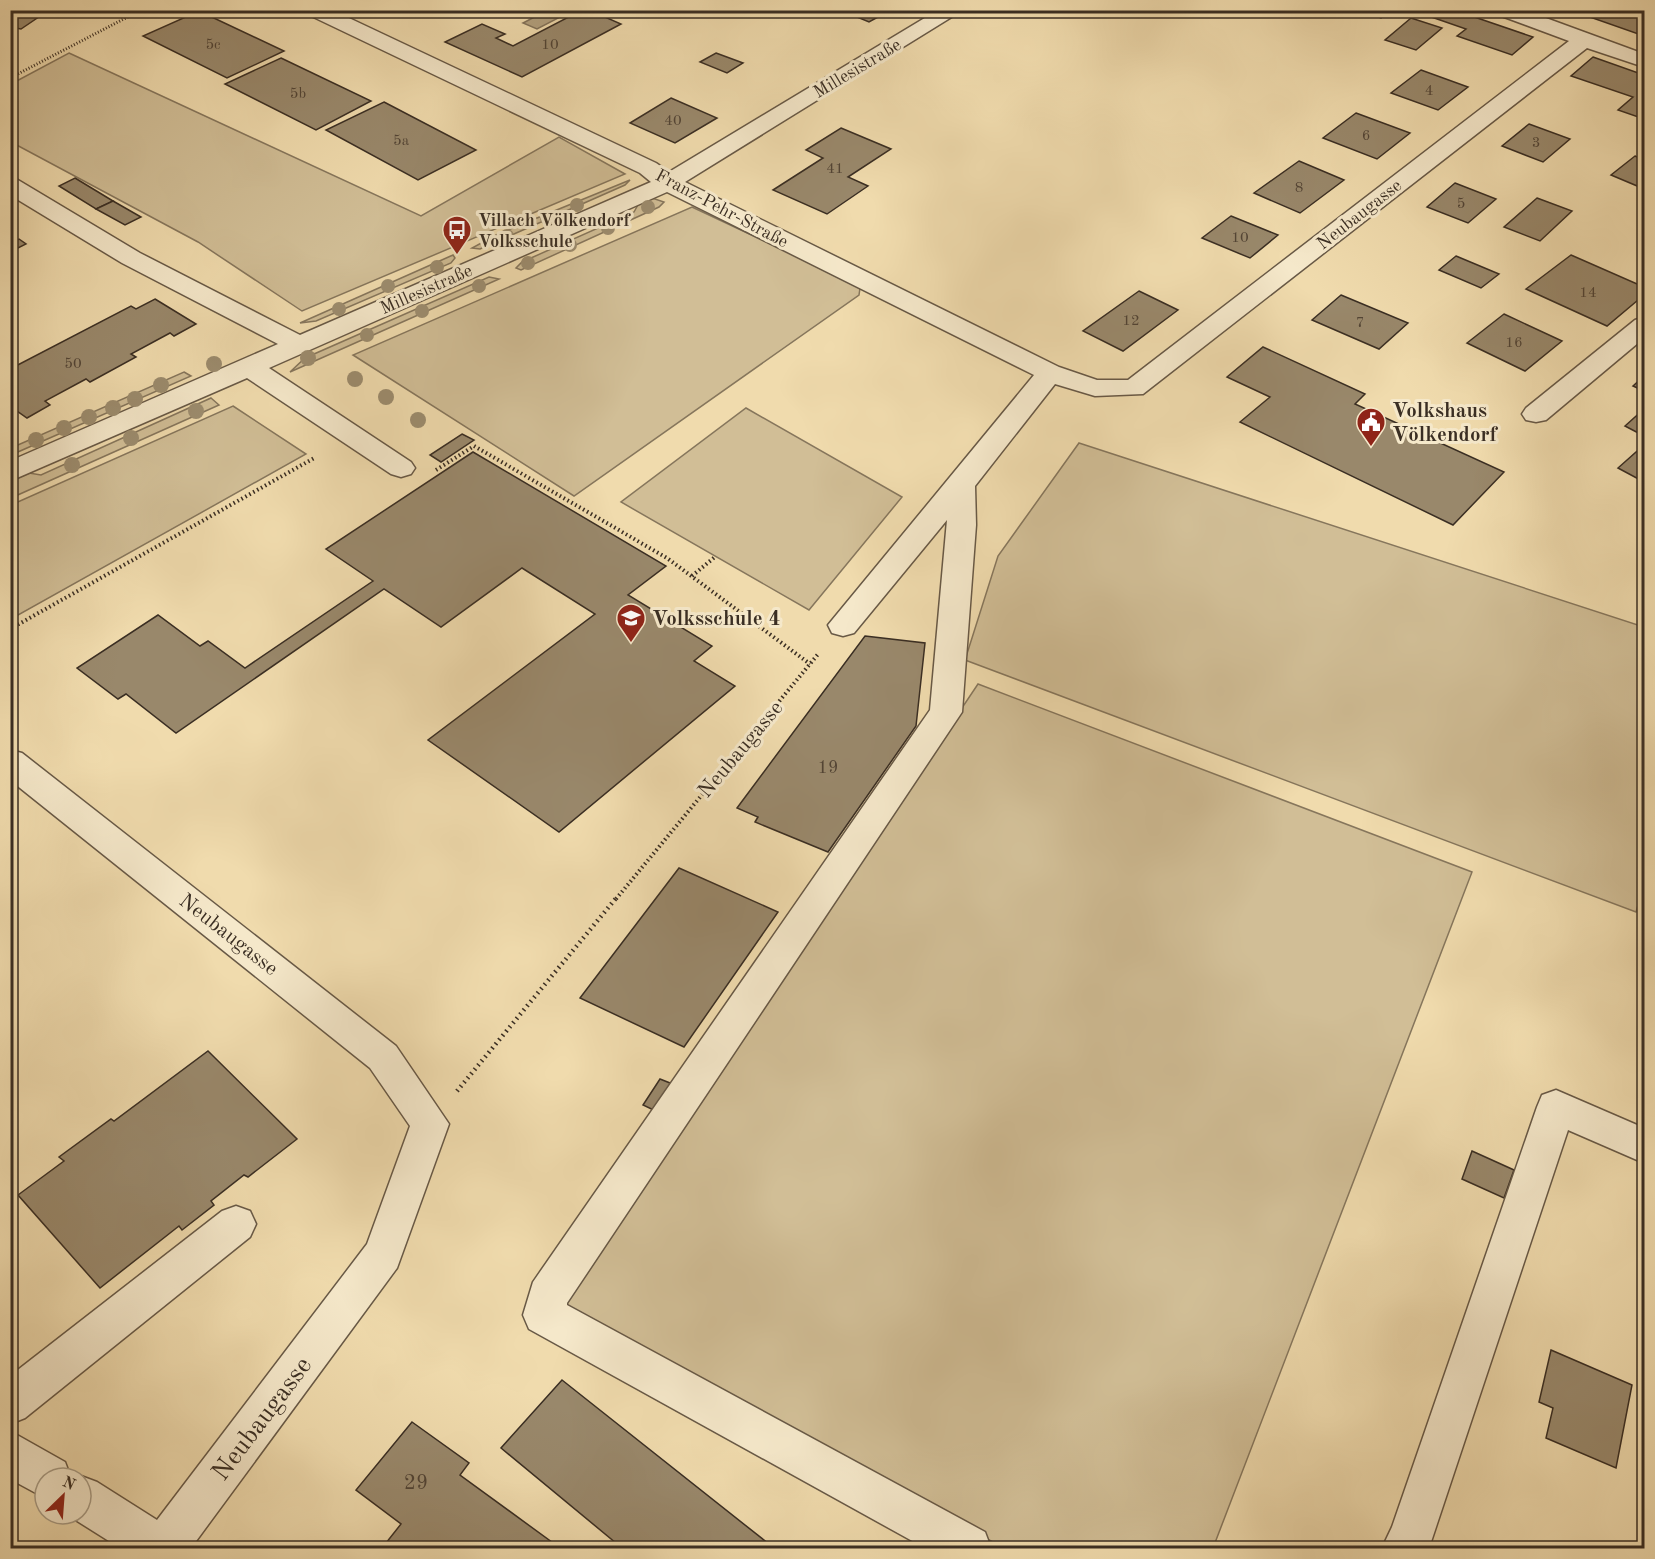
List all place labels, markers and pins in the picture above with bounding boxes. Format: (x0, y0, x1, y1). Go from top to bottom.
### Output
place label: Villach Völkendorf Volksschule (478, 212, 632, 251)
bus stop icon: Villach Völkendorf Volksschule (441, 214, 473, 256)
place label: Volkshaus Völkendorf (1392, 401, 1499, 446)
public building icon: Volkshaus Völkendorf (1355, 406, 1387, 448)
school or university icon: Volksschule 4 (615, 602, 647, 644)
place label: Volksschule 4 (652, 609, 781, 630)

